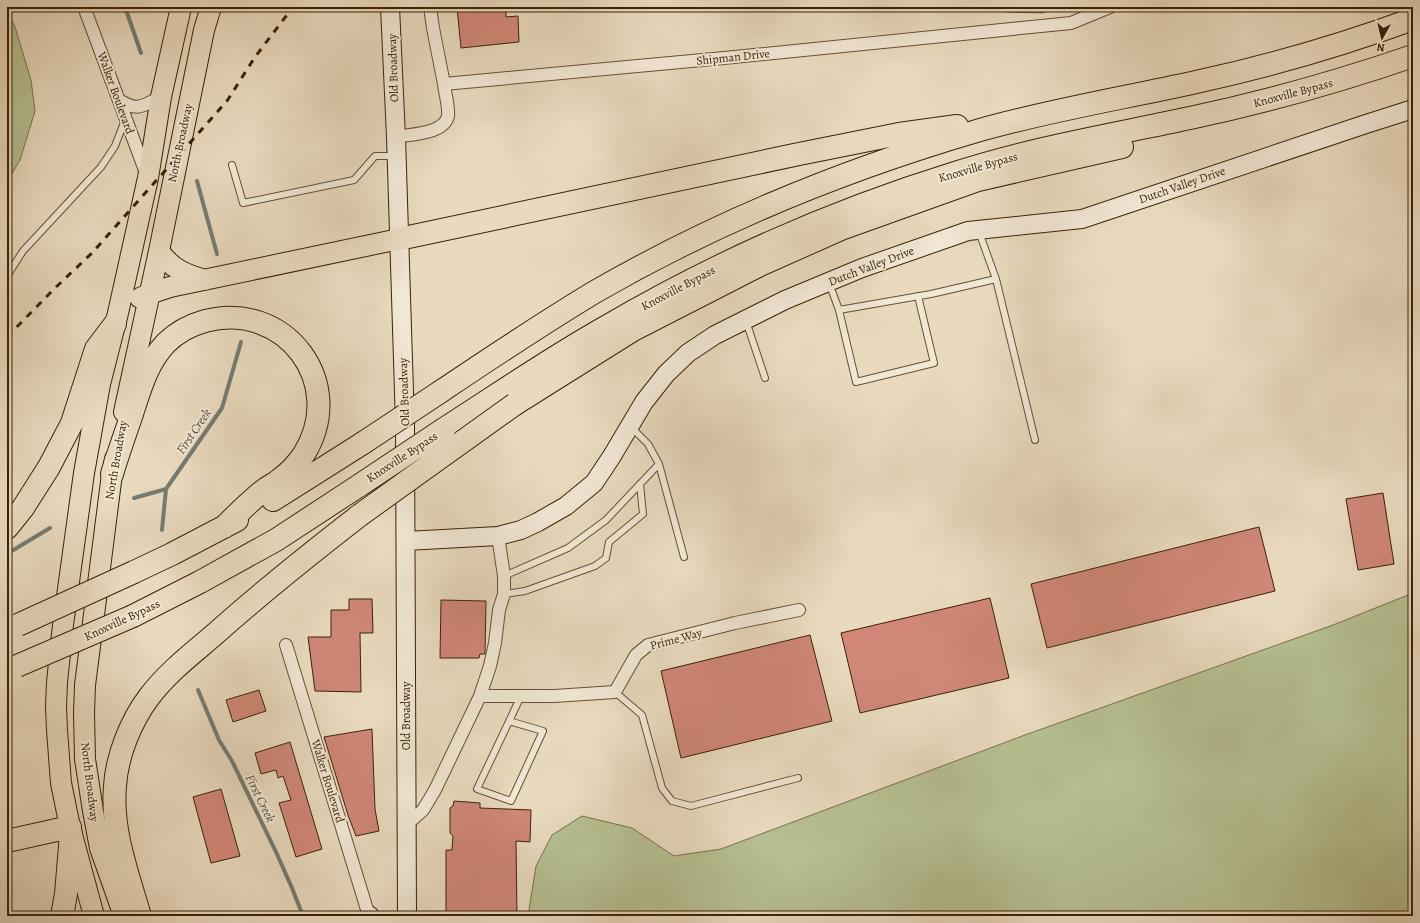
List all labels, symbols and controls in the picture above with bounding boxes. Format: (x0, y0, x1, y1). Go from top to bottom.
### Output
north arrow (1362, 18, 1402, 58)
street label: Old Broadway (384, 33, 402, 103)
text: N (1376, 39, 1386, 55)
street label: Shipman Drive (695, 45, 771, 69)
street label: Walker Boulevard (93, 49, 138, 137)
street label: Knoxville Bypass (1251, 75, 1335, 111)
street label: North Broadway (164, 101, 196, 184)
street label: Knoxville Bypass (936, 148, 1020, 186)
street label: Dutch Valley Drive (1137, 163, 1227, 207)
street label: Dutch Valley Drive (826, 242, 916, 290)
street label: Knoxville Bypass (638, 262, 718, 314)
street label: Old Broadway (395, 357, 413, 427)
water label: First Creek (172, 405, 215, 457)
street label: North Broadway (101, 418, 131, 501)
street label: Knoxville Bypass (363, 428, 441, 486)
street label: Knoxville Bypass (82, 595, 163, 645)
street label: Prime Way (648, 624, 704, 654)
street label: Old Broadway (398, 681, 414, 750)
street label: Walker Boulevard (307, 736, 348, 825)
street label: North Broadway (77, 741, 103, 823)
water label: First Creek (242, 771, 280, 825)

